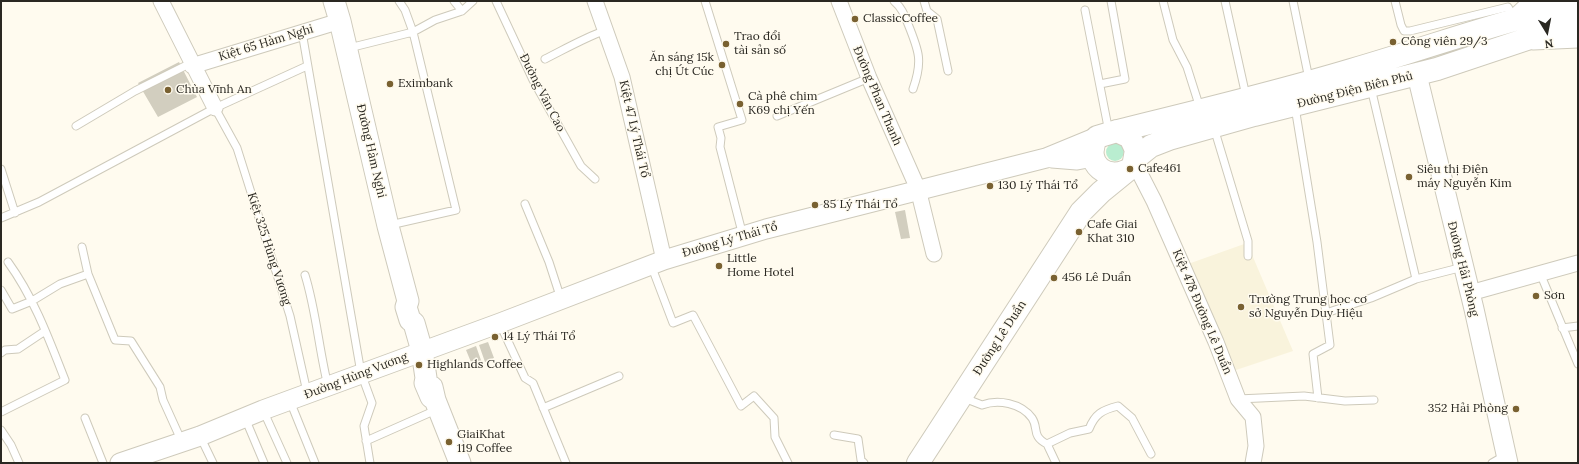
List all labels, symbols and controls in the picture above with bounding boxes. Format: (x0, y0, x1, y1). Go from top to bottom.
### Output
place label: ClassicCoffee (863, 12, 938, 26)
north arrow (1527, 12, 1567, 52)
marker: ClassicCoffee (850, 14, 860, 24)
street label: Kiệt 65 Hàm Nghi (217, 22, 315, 64)
place label: Trao đổi tài sản số (734, 30, 786, 58)
place label: Công viên 29/3 (1401, 35, 1488, 49)
text: N (1544, 36, 1555, 51)
marker: Công viên 29/3 (1388, 37, 1398, 47)
marker: Trao đổi tài sản số (721, 39, 731, 49)
street label: Đường Phan Thanh (850, 44, 904, 148)
street label: Đường Văn Cao (516, 51, 568, 135)
place label: Ăn sáng 15k chị Út Cúc (650, 51, 714, 79)
marker: Ăn sáng 15k chị Út Cúc (717, 60, 727, 70)
street label: Đường Điện Biên Phủ (1296, 69, 1414, 111)
place label: Eximbank (398, 77, 453, 91)
marker: Eximbank (385, 79, 395, 89)
street label: Kiệt 47 Lý Thái Tổ (616, 79, 652, 179)
place label: Chùa Vĩnh An (176, 83, 252, 97)
marker: Chùa Vĩnh An (163, 85, 173, 95)
place label: Cà phê chim K69 chị Yến (748, 90, 817, 118)
marker: Cà phê chim K69 chị Yến (735, 99, 745, 109)
street label: Đường Hàm Nghi (353, 103, 389, 199)
place label: Cafe461 (1138, 162, 1181, 176)
place label: Siêu thị Điện máy Nguyễn Kim (1417, 163, 1512, 191)
marker: Cafe461 (1125, 164, 1135, 174)
marker: Siêu thị Điện máy Nguyễn Kim (1404, 172, 1414, 182)
place label: 130 Lý Thái Tổ (998, 179, 1078, 193)
marker: 130 Lý Thái Tổ (985, 181, 995, 191)
street label: Kiệt 325 Hùng Vương (244, 191, 294, 307)
place label: 85 Lý Thái Tổ (823, 198, 898, 212)
marker: 85 Lý Thái Tổ (810, 200, 820, 210)
place label: Cafe Giai Khat 310 (1087, 218, 1137, 246)
street label: Đường Lý Thái Tổ (681, 219, 779, 261)
street label: Đường Hải Phòng (1444, 220, 1482, 318)
marker: Cafe Giai Khat 310 (1074, 227, 1084, 237)
street label: Kiệt 478 Đường Lê Duẩn (1169, 247, 1235, 377)
place label: Little Home Hotel (727, 252, 794, 280)
marker: Little Home Hotel (714, 261, 724, 271)
place label: 456 Lê Duẩn (1062, 271, 1131, 285)
marker: 456 Lê Duẩn (1049, 273, 1059, 283)
place label: Sơn (1544, 289, 1565, 303)
marker: Sơn (1531, 291, 1541, 301)
place label: Trường Trung học cơ sở Nguyễn Duy Hiệu (1249, 293, 1367, 321)
street label: Đường Lê Duẩn (970, 298, 1030, 378)
marker: Trường Trung học cơ sở Nguyễn Duy Hiệu (1236, 302, 1246, 312)
place label: 14 Lý Thái Tổ (503, 330, 575, 344)
marker: 14 Lý Thái Tổ (490, 332, 500, 342)
street label: Đường Hùng Vương (302, 350, 410, 402)
place label: Highlands Coffee (427, 358, 523, 372)
marker: Highlands Coffee (414, 360, 424, 370)
place label: 352 Hải Phòng (1428, 402, 1508, 416)
marker: 352 Hải Phòng (1511, 404, 1521, 414)
place label: GiaiKhat 119 Coffee (457, 428, 512, 456)
marker: GiaiKhat 119 Coffee (444, 437, 454, 447)

